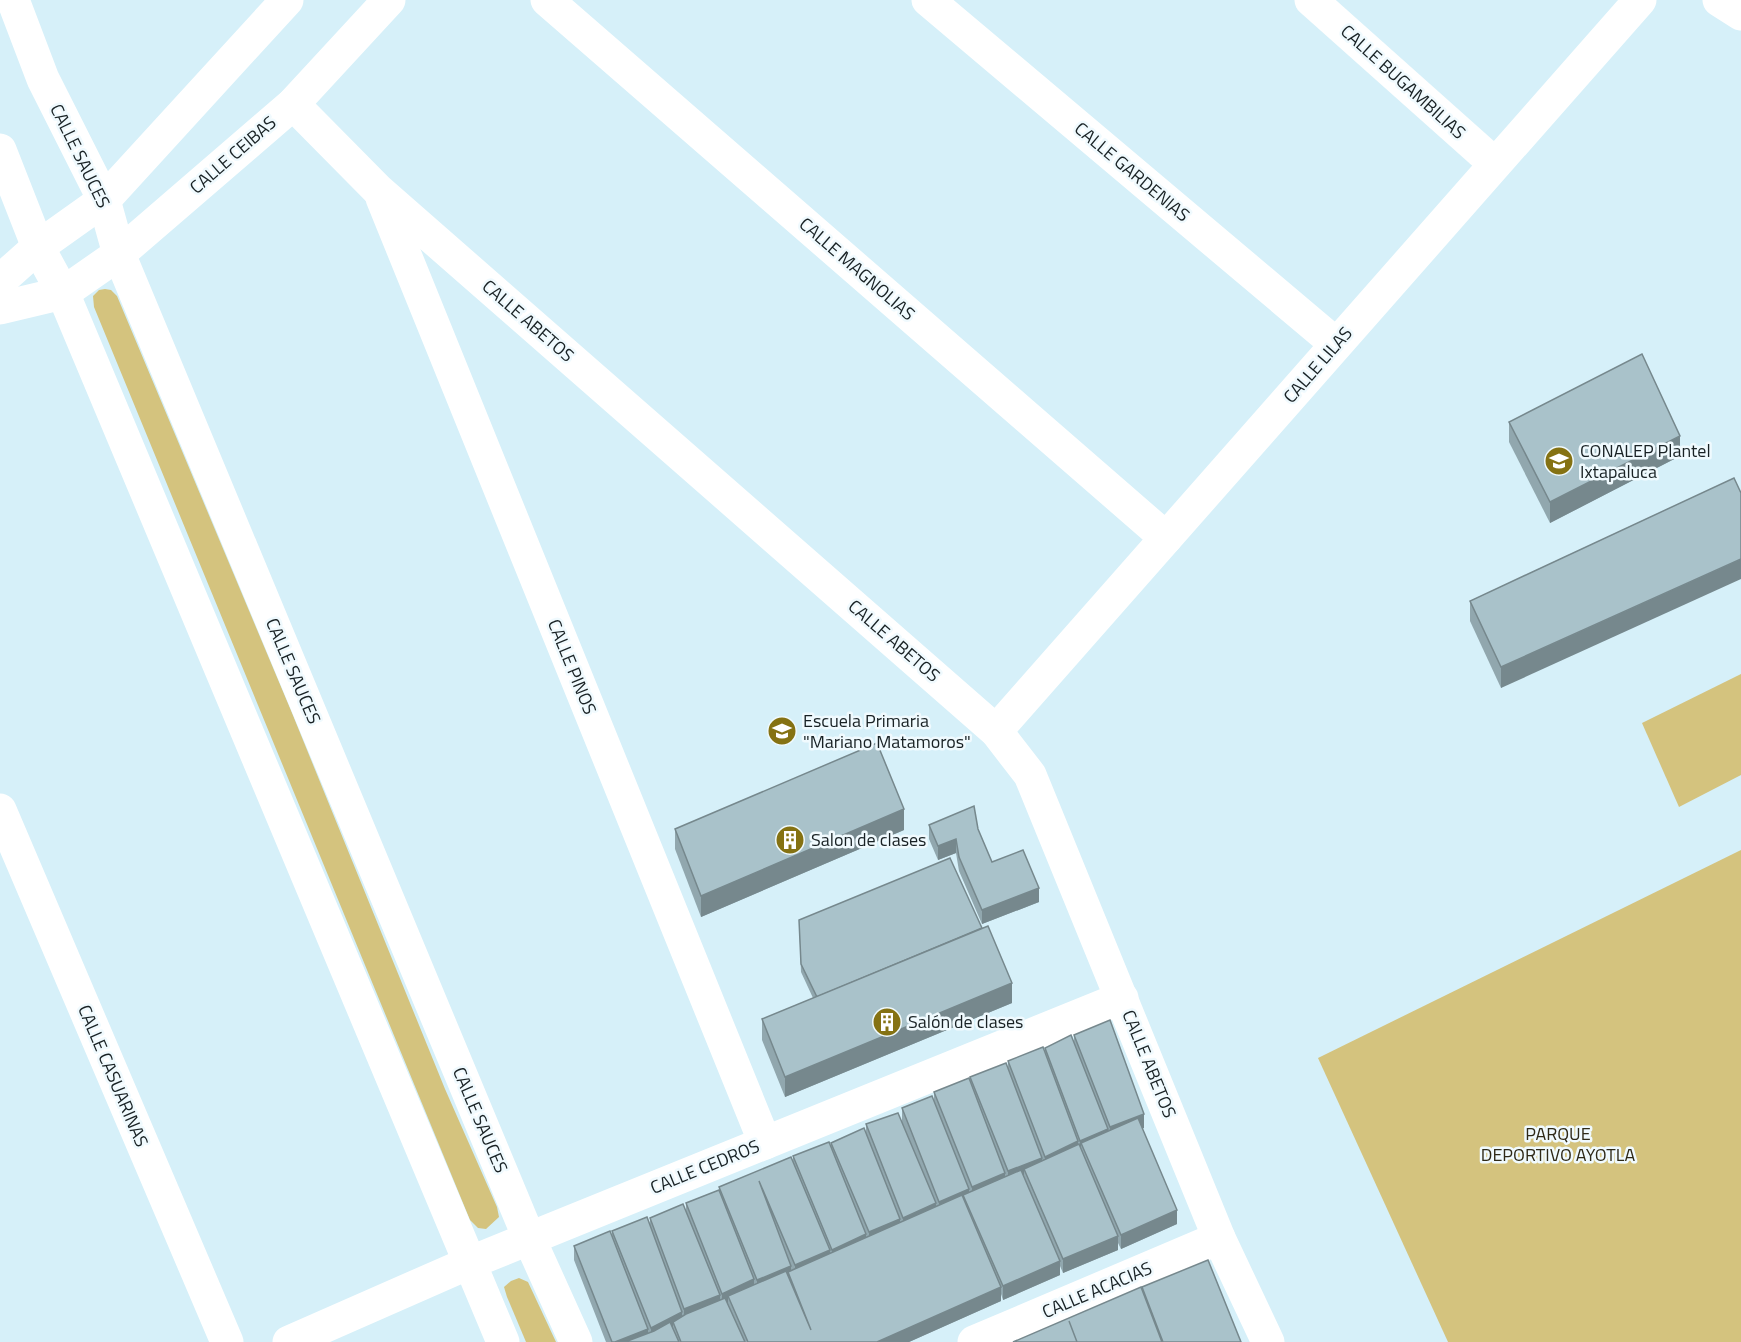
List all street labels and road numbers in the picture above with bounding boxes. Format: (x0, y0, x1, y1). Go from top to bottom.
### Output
street label: CALLE BUGAMBILIAS (1335, 18, 1472, 145)
street label: CALLE SAUCES (44, 99, 117, 212)
street label: CALLE CEIBAS (183, 109, 282, 200)
street label: CALLE GARDENIAS (1069, 115, 1196, 228)
street label: CALLE MAGNOLIAS (793, 211, 921, 327)
street label: CALLE ABETOS (476, 273, 580, 368)
street label: CALLE LILAS (1277, 320, 1359, 409)
street label: CALLE ABETOS (842, 593, 946, 688)
street label: CALLE SAUCES (259, 614, 328, 728)
street label: CALLE PINOS (541, 615, 604, 719)
street label: CALLE CASUARINAS (71, 1001, 156, 1151)
street label: CALLE ABETOS (1116, 1006, 1183, 1122)
street label: CALLE SAUCES (446, 1063, 515, 1177)
street label: CALLE CEDROS (646, 1132, 764, 1201)
street label: CALLE ACACIAS (1038, 1254, 1156, 1325)

